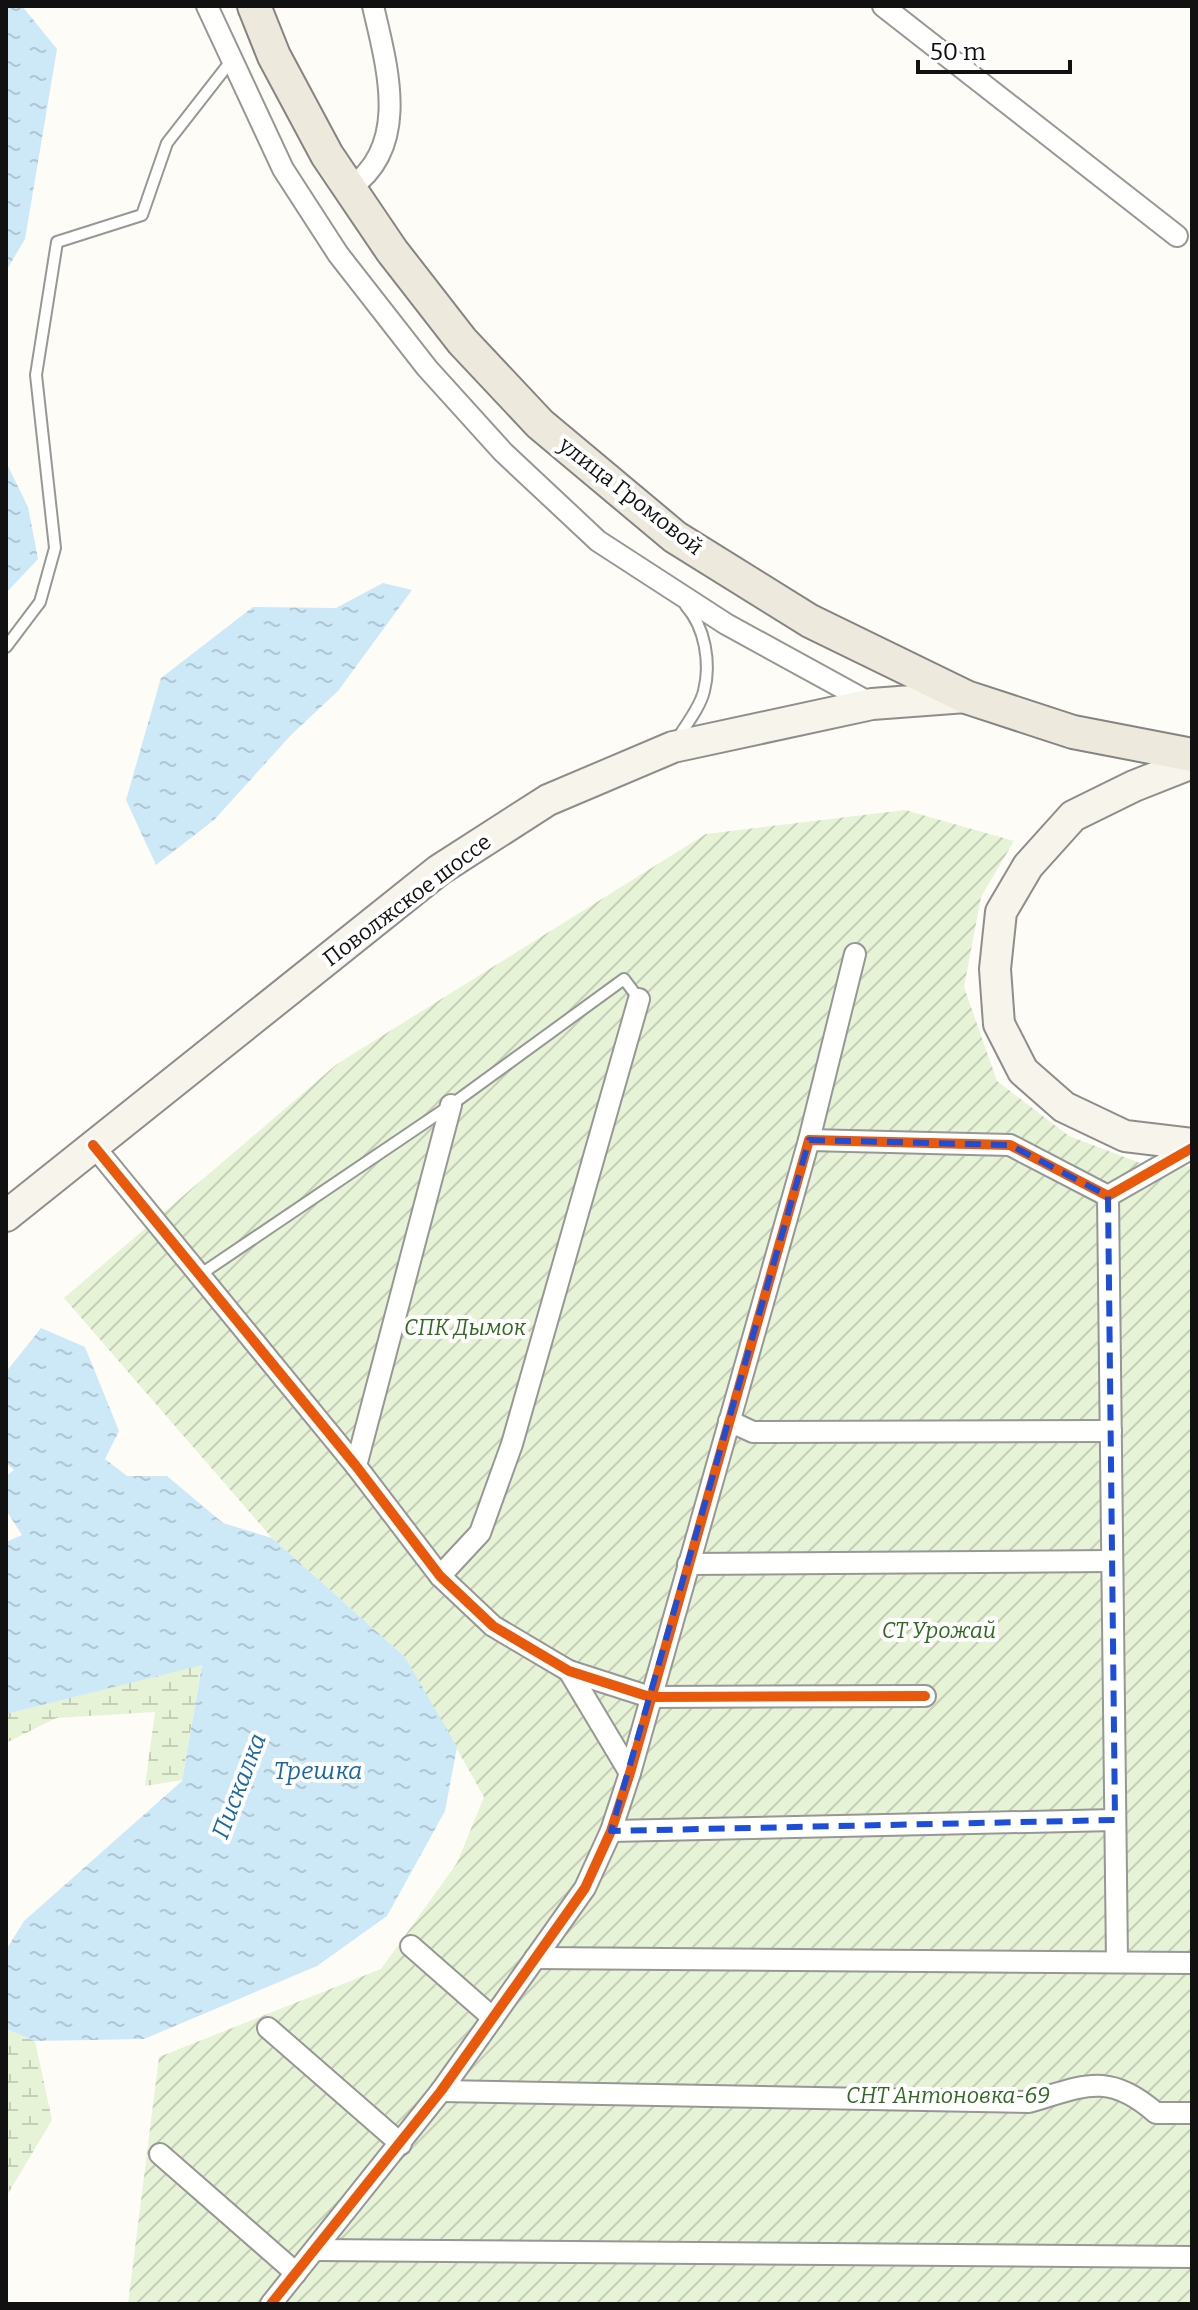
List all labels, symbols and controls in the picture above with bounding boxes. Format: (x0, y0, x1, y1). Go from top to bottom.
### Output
scale bar (918, 24, 1070, 74)
text: 50 m (930, 38, 986, 66)
street label: улица Громовой (553, 431, 708, 561)
street label: Поволжское шоссе (318, 828, 496, 972)
park label: СПК Дымок (404, 1314, 527, 1341)
park label: СТ Урожай (882, 1617, 996, 1644)
water label: Пискалка (206, 1729, 272, 1843)
water label: Трешка (274, 1757, 362, 1785)
park label: СНТ Антоновка-69 (846, 2082, 1050, 2109)

